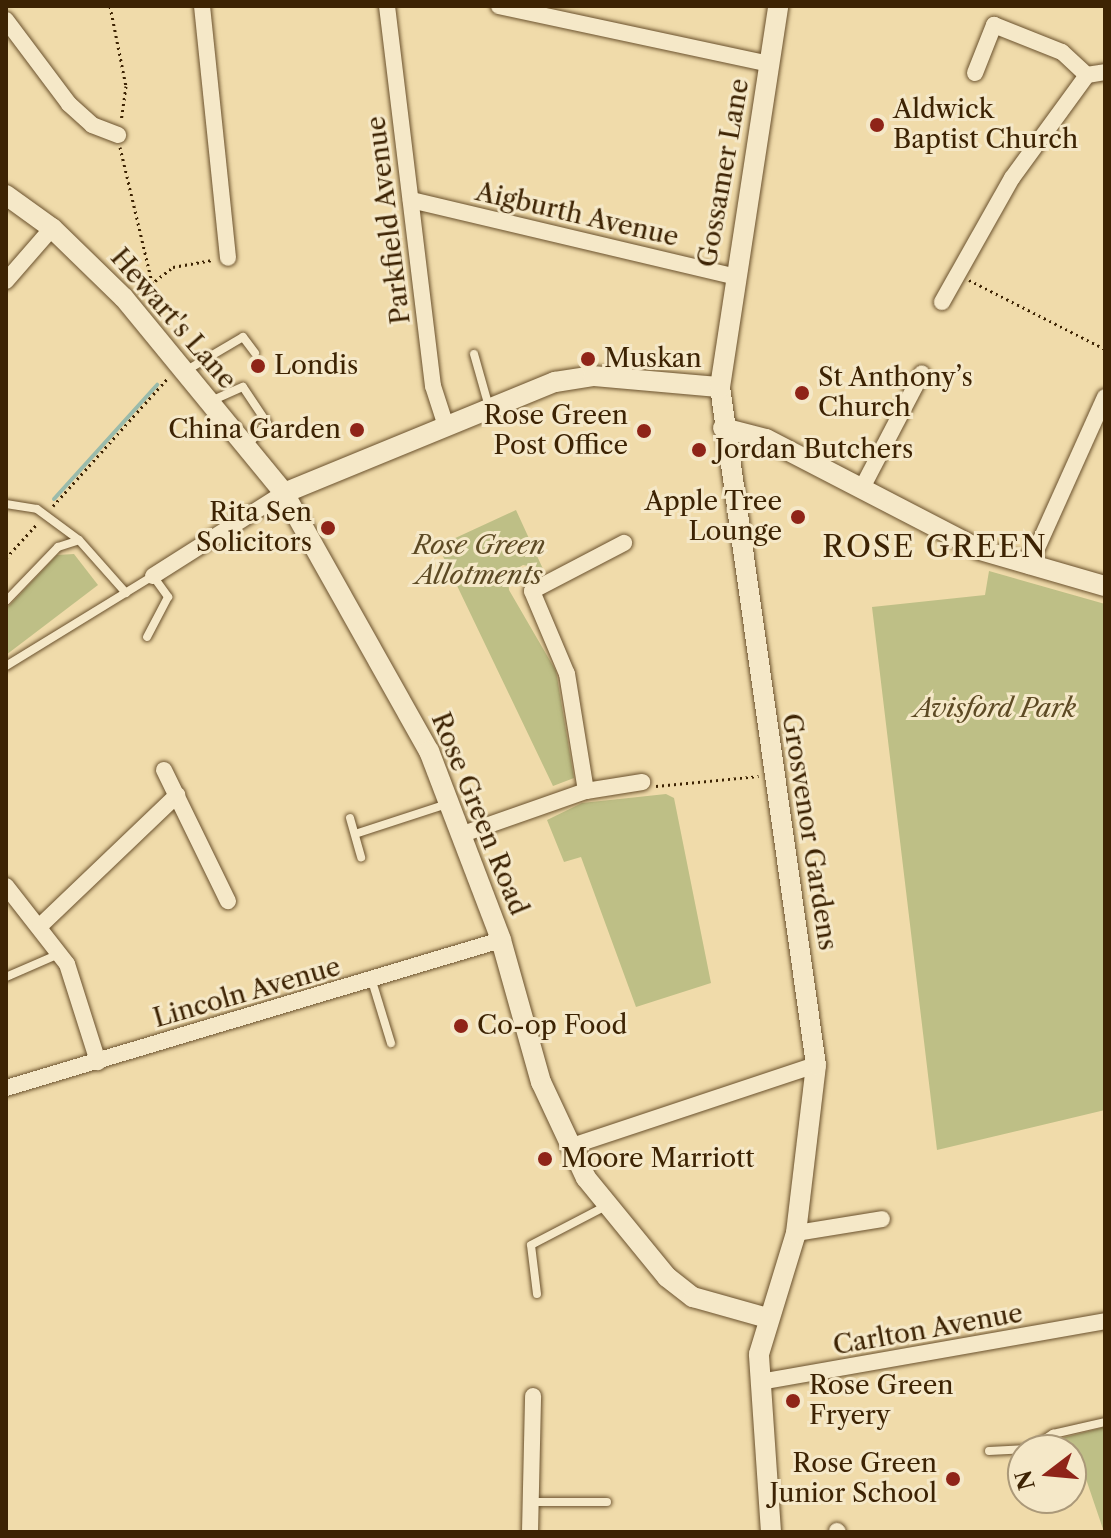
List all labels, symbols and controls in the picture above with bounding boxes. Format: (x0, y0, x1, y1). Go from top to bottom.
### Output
street label: Gossamer Lane (692, 76, 756, 270)
place label: Aldwick Baptist Church (893, 94, 1078, 156)
street label: Parkfield Avenue (361, 114, 417, 326)
marker: Aldwick Baptist Church (868, 116, 886, 134)
street label: Aigburth Avenue (472, 176, 682, 254)
street label: Hewart's Lane (104, 242, 242, 396)
place label: Muskan (604, 343, 702, 375)
place label: Londis (274, 350, 358, 382)
marker: Muskan (579, 350, 597, 368)
marker: Londis (249, 357, 267, 375)
place label: St Anthony’s Church (818, 362, 974, 424)
marker: St Anthony’s Church (793, 384, 811, 402)
place label: Rose Green Post Office (483, 400, 628, 462)
place label: China Garden (168, 414, 341, 446)
marker: China Garden (348, 421, 366, 439)
marker: Rose Green Post Office (635, 422, 653, 440)
place label: Jordan Butchers (715, 434, 913, 466)
marker: Jordan Butchers (690, 441, 708, 459)
place label: Apple Tree Lounge (644, 486, 782, 548)
place label: Rita Sen Solicitors (196, 497, 312, 558)
marker: Apple Tree Lounge (789, 508, 807, 526)
marker: Rita Sen Solicitors (319, 519, 337, 537)
district label: ROSE GREEN (822, 529, 1048, 565)
park label: Rose Green Allotments (413, 530, 545, 592)
park label: Avisford Park (914, 693, 1076, 725)
street label: Rose Green Road (424, 708, 534, 920)
street label: Grosvenor Gardens (775, 711, 843, 953)
street label: Lincoln Avenue (149, 951, 345, 1035)
place label: Co-op Food (477, 1010, 627, 1042)
marker: Co-op Food (452, 1017, 470, 1035)
place label: Moore Marriott (561, 1143, 755, 1175)
marker: Moore Marriott (536, 1150, 554, 1168)
street label: Carlton Avenue (830, 1298, 1026, 1362)
place label: Rose Green Fryery (809, 1370, 954, 1432)
marker: Rose Green Fryery (784, 1392, 802, 1410)
north arrow (1007, 1434, 1087, 1514)
place label: Rose Green Junior School (769, 1448, 937, 1510)
text: N (1010, 1467, 1041, 1493)
marker: Rose Green Junior School (944, 1470, 962, 1488)

